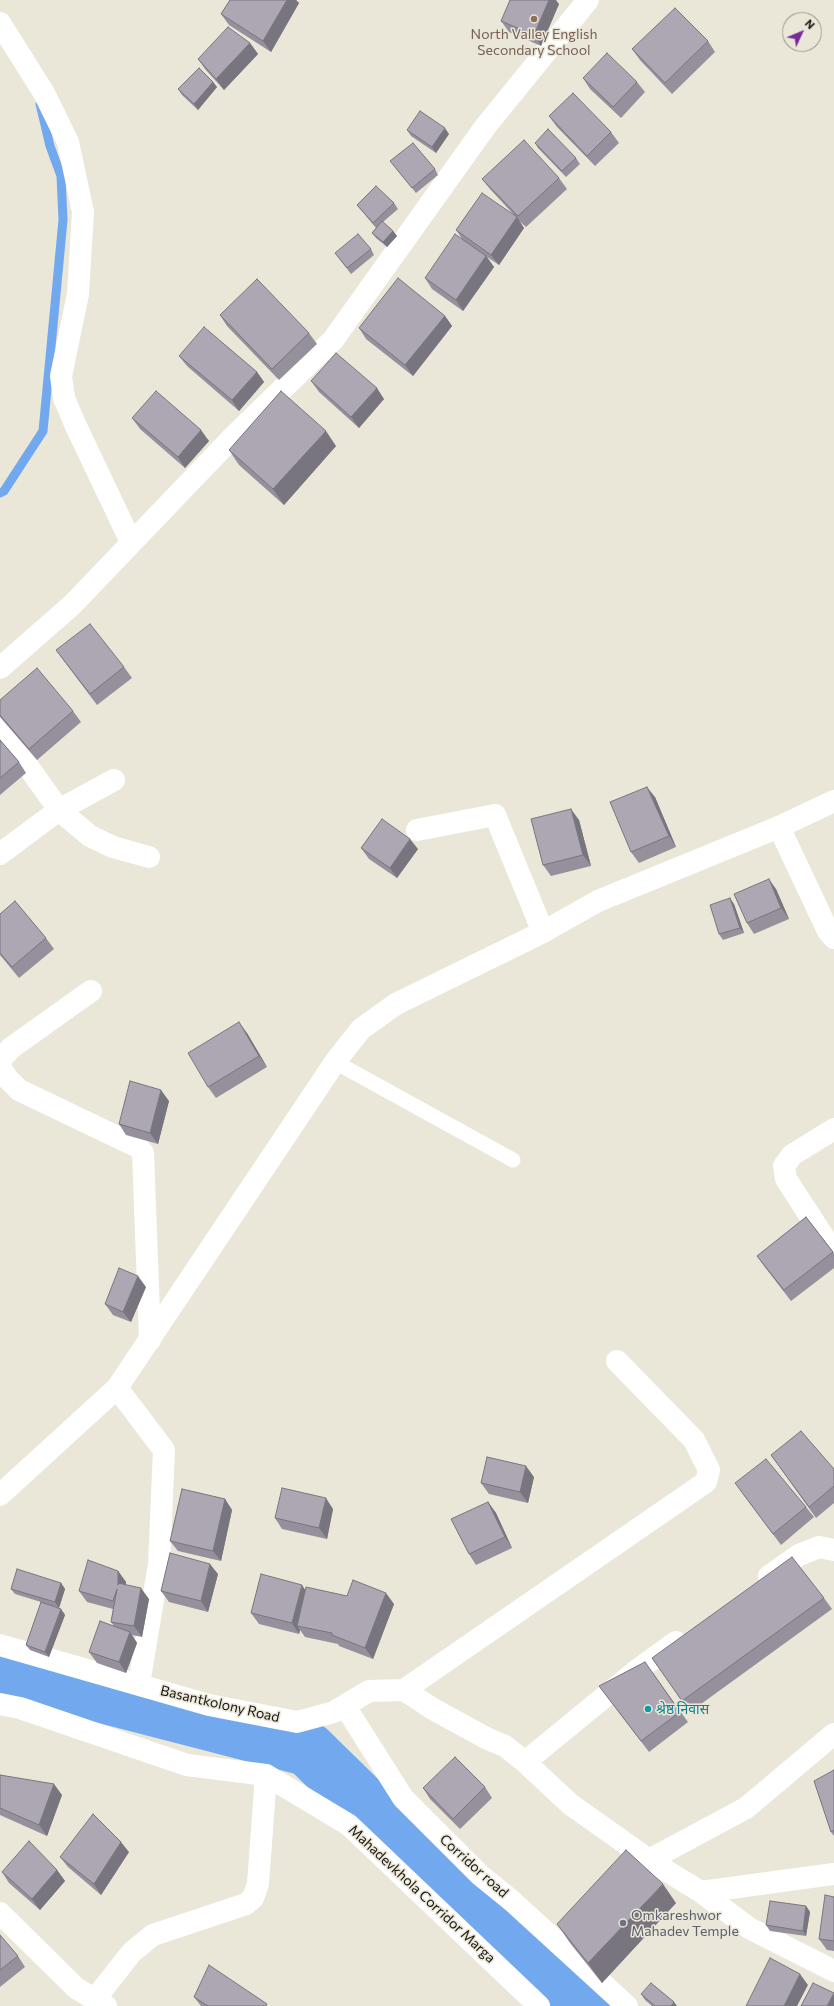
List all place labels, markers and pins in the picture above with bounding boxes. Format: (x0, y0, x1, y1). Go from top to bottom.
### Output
marker: North Valley English Secondary School (529, 14, 539, 24)
place label: North Valley English Secondary School (471, 26, 597, 58)
place label: श्रेष्ठ निवास (656, 1701, 709, 1717)
marker: श्रेष्ठ निवास (643, 1704, 653, 1714)
place label: Omkareshwor Mahadev Temple (631, 1907, 739, 1940)
marker: Omkareshwor Mahadev Temple (618, 1918, 628, 1928)

